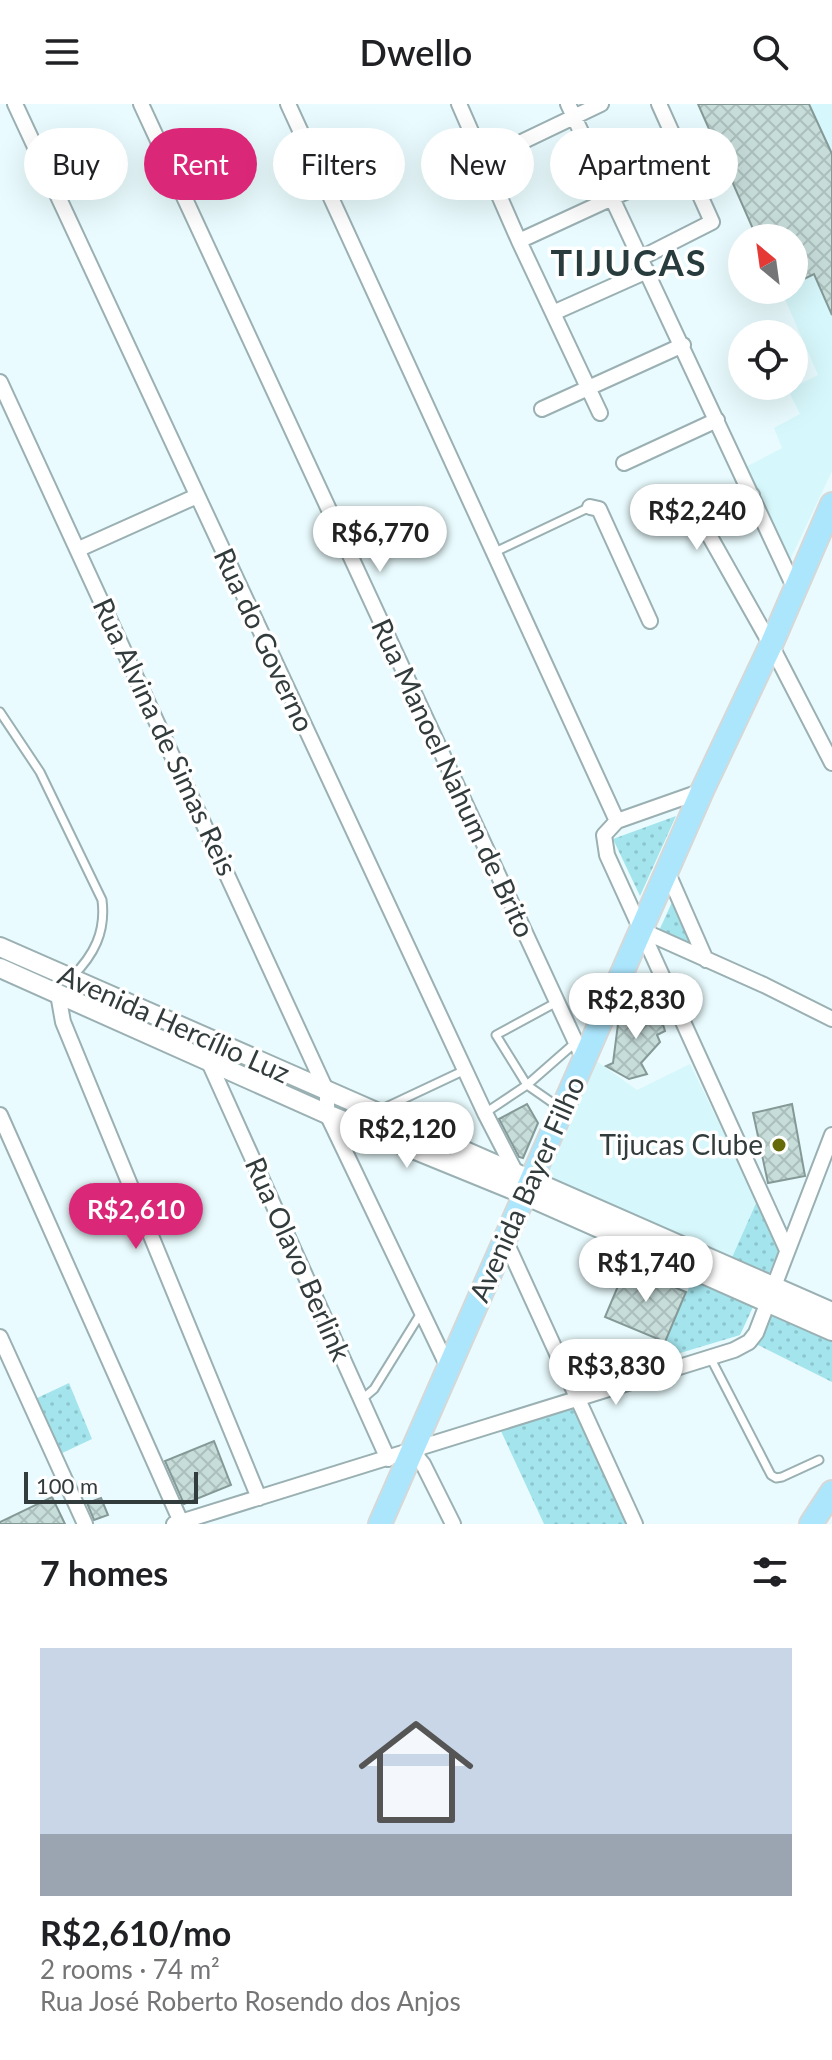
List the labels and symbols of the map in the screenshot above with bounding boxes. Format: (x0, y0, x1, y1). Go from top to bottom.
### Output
north arrow (728, 224, 808, 304)
district label: TIJUCAS (550, 240, 708, 284)
pin: R$2,240 (623, 484, 771, 552)
pin: R$6,770 (306, 506, 454, 574)
street label: Rua do Governo (208, 542, 322, 737)
street label: Rua Alvina de Simas Reis (87, 593, 245, 881)
street label: Rua Manoel Nahum de Brito (365, 613, 543, 942)
street label: Avenida Hercílio Luz (53, 957, 295, 1089)
pin: R$2,830 (562, 973, 710, 1041)
street label: Avenida Bayer Filho (461, 1070, 591, 1307)
pin: R$2,120 (333, 1102, 481, 1170)
place label: Tijucas Clube (600, 1127, 763, 1161)
marker: Tijucas Clube (770, 1136, 788, 1154)
street label: Rua Olavo Berlink (239, 1152, 359, 1366)
pin: R$2,610 (62, 1183, 210, 1251)
pin: R$1,740 (572, 1236, 720, 1304)
pin: R$3,830 (542, 1339, 690, 1407)
scale bar (24, 1468, 198, 1504)

